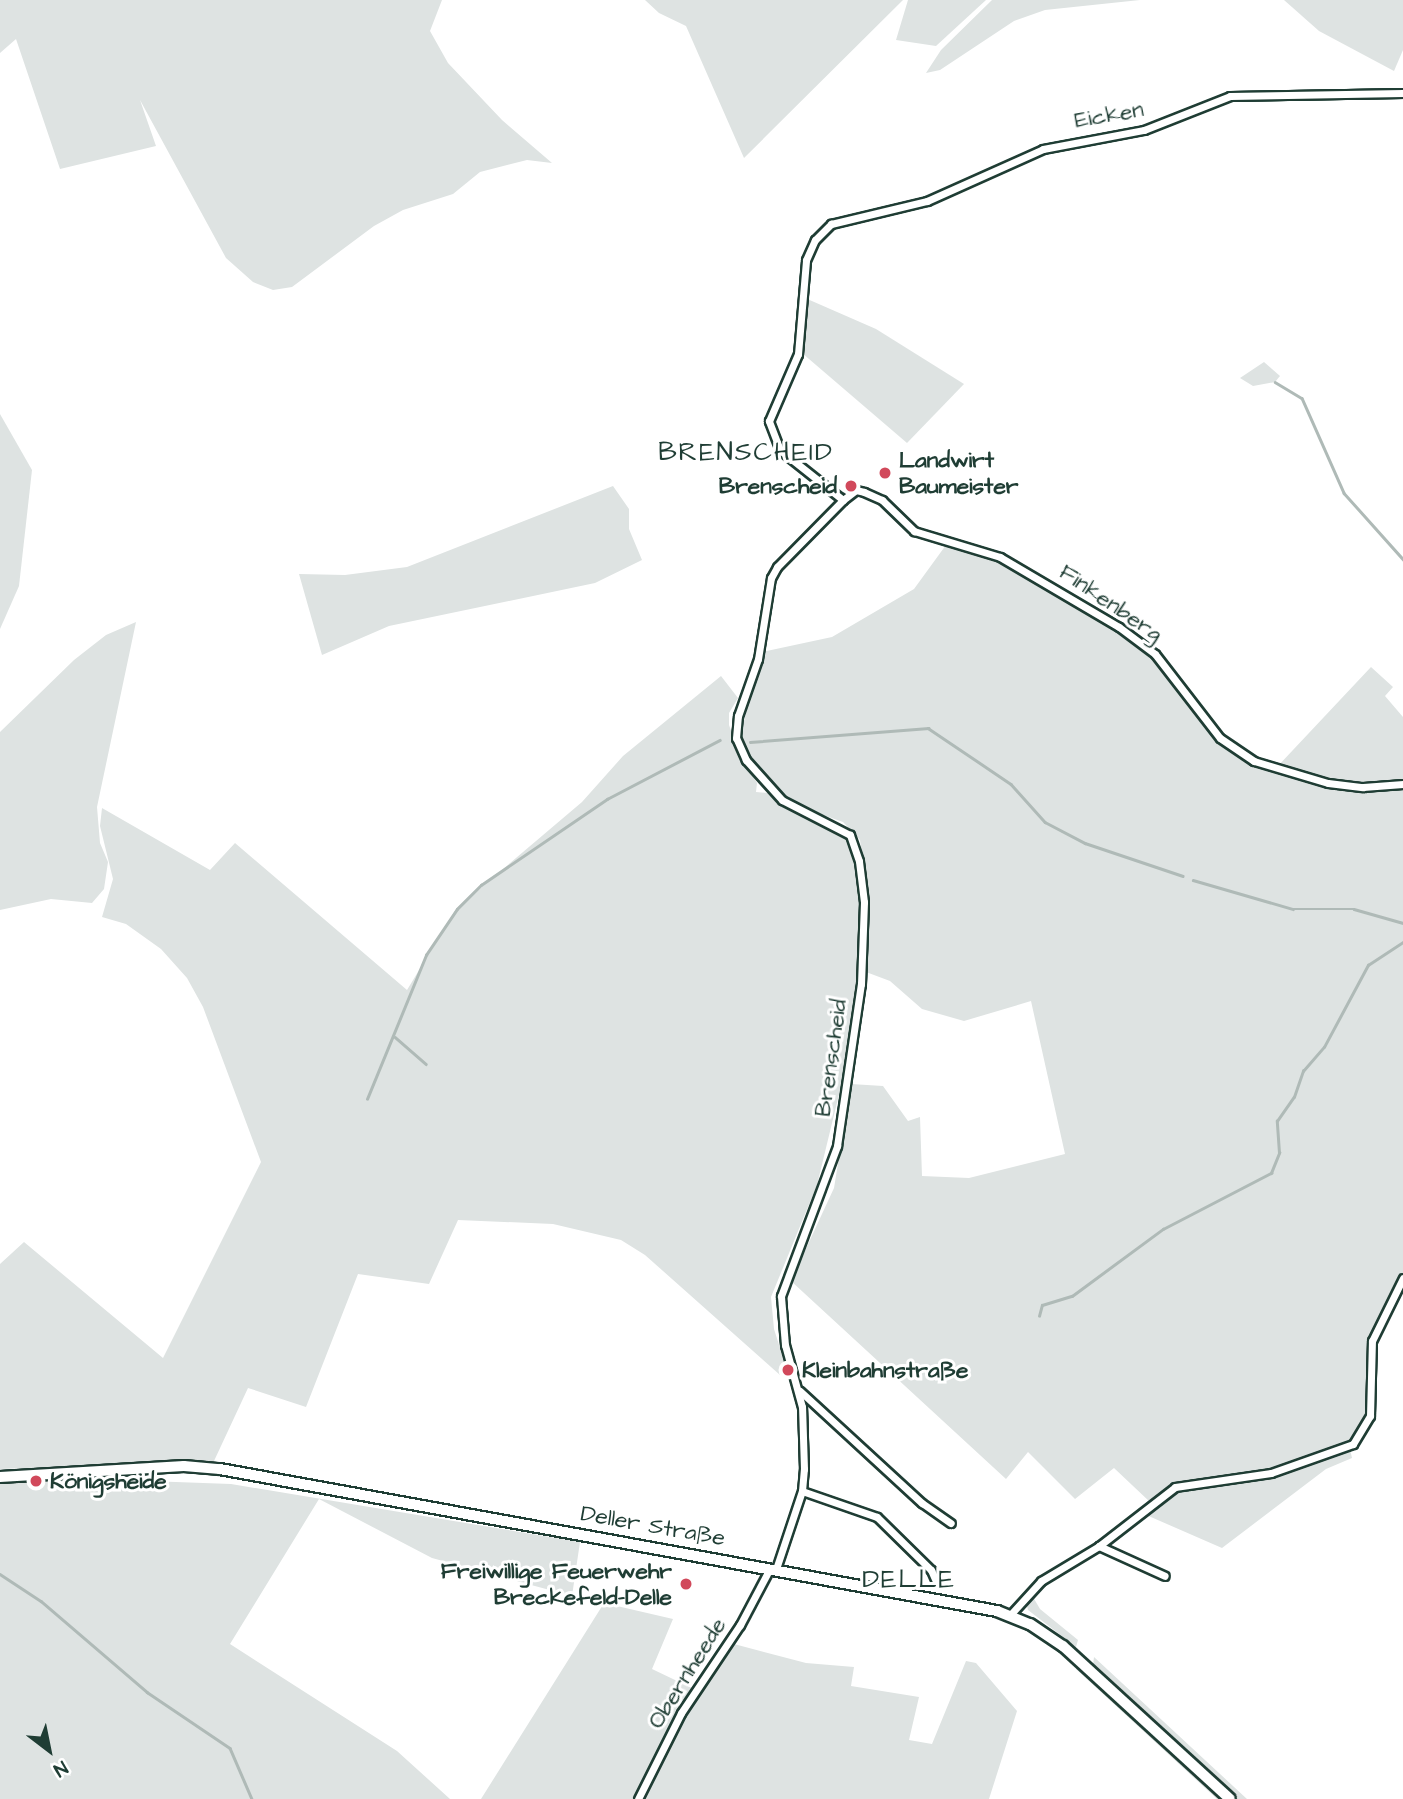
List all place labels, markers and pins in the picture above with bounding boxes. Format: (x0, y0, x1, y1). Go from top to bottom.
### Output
place label: Landwirt Baumeister (899, 446, 1019, 500)
marker: Landwirt Baumeister (877, 465, 893, 481)
place label: Brenscheid (719, 472, 837, 500)
marker: Brenscheid (843, 478, 859, 494)
place label: Kleinbahnstraße (802, 1356, 969, 1384)
marker: Kleinbahnstraße (780, 1362, 796, 1378)
place label: Königsheide (50, 1467, 167, 1495)
marker: Königsheide (28, 1473, 44, 1489)
place label: Freiwillige Feuerwehr Breckefeld-Delle (441, 1557, 672, 1611)
marker: Freiwillige Feuerwehr Breckefeld-Delle (678, 1576, 694, 1592)

